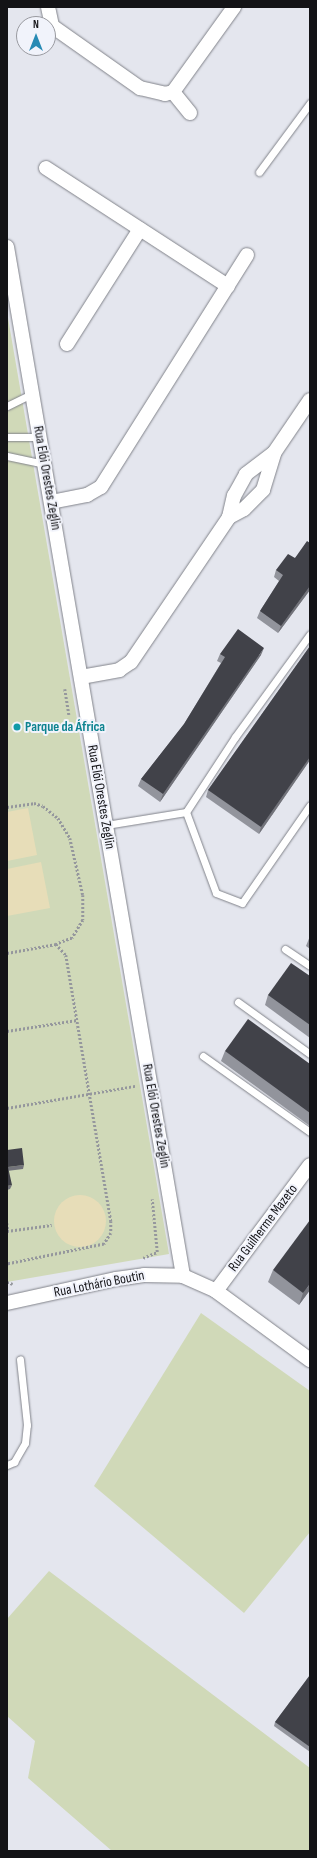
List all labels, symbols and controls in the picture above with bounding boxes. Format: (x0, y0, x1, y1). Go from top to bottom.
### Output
north arrow (16, 16, 56, 56)
text: N (33, 18, 39, 31)
street label: Rua Elói Orestes Zeglin (30, 425, 64, 531)
place label: Parque da África (25, 719, 105, 735)
marker: Parque da África (12, 722, 22, 732)
street label: Rua Elói Orestes Zeglin (84, 744, 118, 850)
street label: Rua Elói Orestes Zeglin (139, 1063, 173, 1169)
street label: Rua Guilherme Mazeto (225, 1181, 301, 1275)
street label: Rua Lothário Boutin (52, 1267, 146, 1301)

